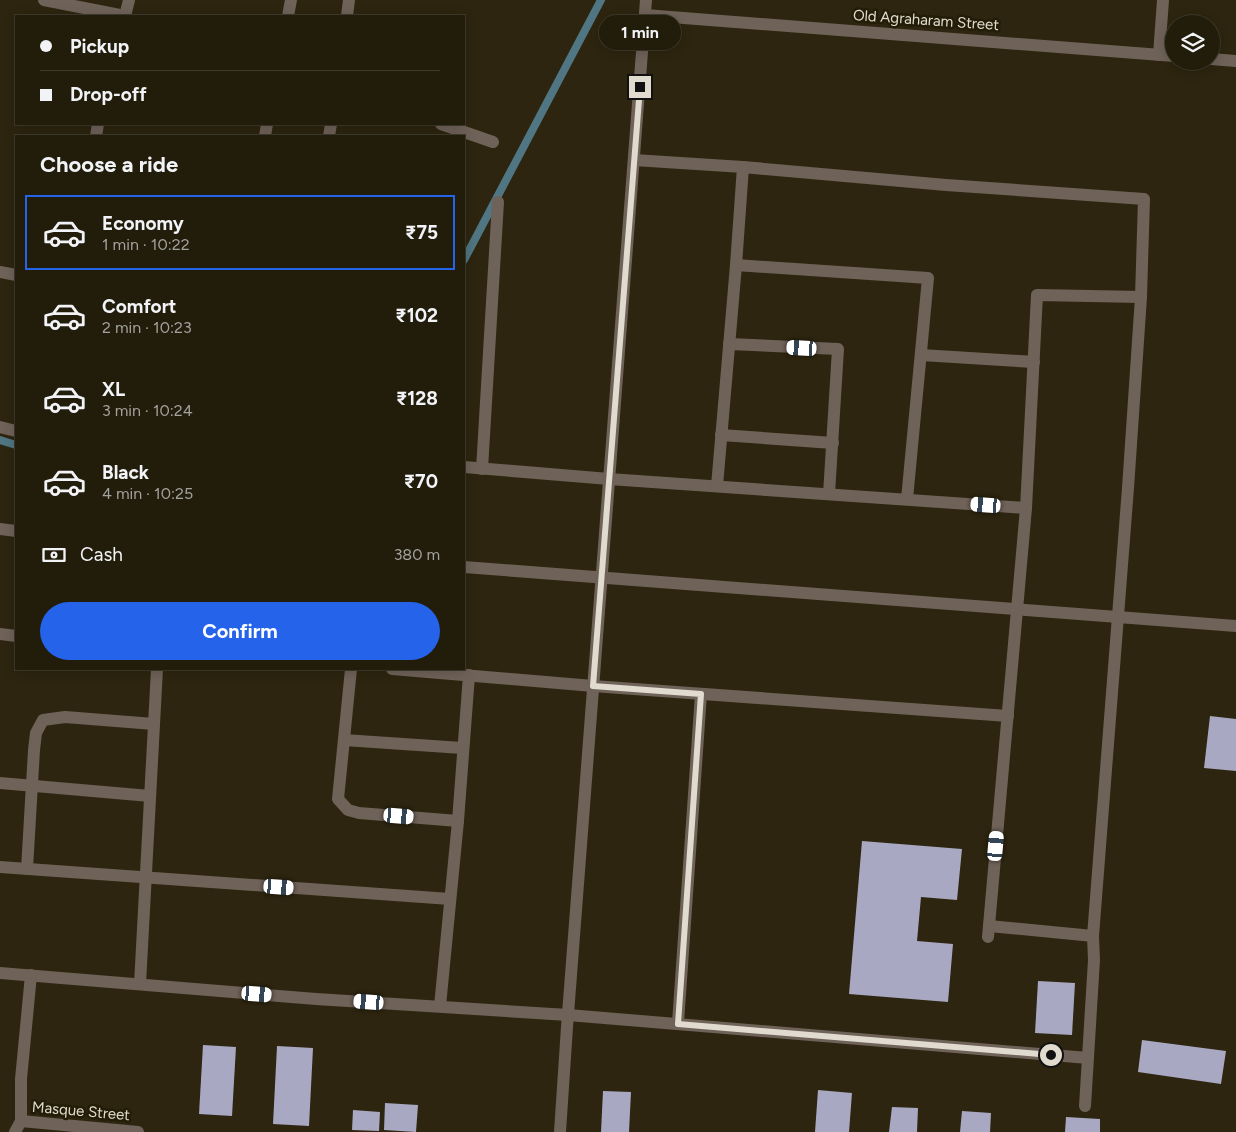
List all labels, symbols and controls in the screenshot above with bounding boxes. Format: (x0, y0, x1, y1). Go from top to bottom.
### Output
street label: Old Agraharam Street (852, 6, 1000, 34)
callout: 1 min (599, 14, 681, 49)
map controls (1165, 15, 1220, 70)
button: layers (1165, 15, 1220, 70)
text: 1 min (621, 23, 659, 42)
text: Pickup (70, 35, 129, 58)
route end (629, 76, 651, 98)
text: Drop-off (70, 83, 147, 106)
text: Choose a ride (40, 151, 178, 178)
icon: car (42, 210, 87, 255)
text: Economy (102, 212, 184, 235)
text: ₹75 (405, 221, 438, 244)
text: 1 min · 10:22 (102, 235, 190, 254)
icon: car (42, 293, 87, 338)
text: Comfort (102, 295, 177, 318)
text: ₹102 (395, 304, 438, 327)
text: 2 min · 10:23 (102, 318, 192, 337)
car (786, 340, 817, 356)
icon: car (42, 376, 87, 421)
text: XL (102, 378, 125, 401)
text: ₹128 (396, 387, 438, 410)
text: 3 min · 10:24 (102, 401, 193, 420)
icon: car (42, 459, 87, 504)
text: Black (102, 461, 149, 484)
text: ₹70 (404, 470, 438, 493)
text: 4 min · 10:25 (102, 484, 193, 503)
car (970, 496, 1001, 514)
icon: cash (40, 541, 68, 569)
text: Cash (80, 543, 123, 566)
text: 380 m (394, 545, 440, 564)
button: Confirm (40, 602, 440, 660)
car (383, 807, 414, 825)
car (987, 830, 1004, 862)
car (263, 878, 294, 896)
car (241, 985, 272, 1003)
car (353, 993, 384, 1011)
route start (1040, 1044, 1062, 1066)
street label: Masque Street (31, 1098, 131, 1124)

